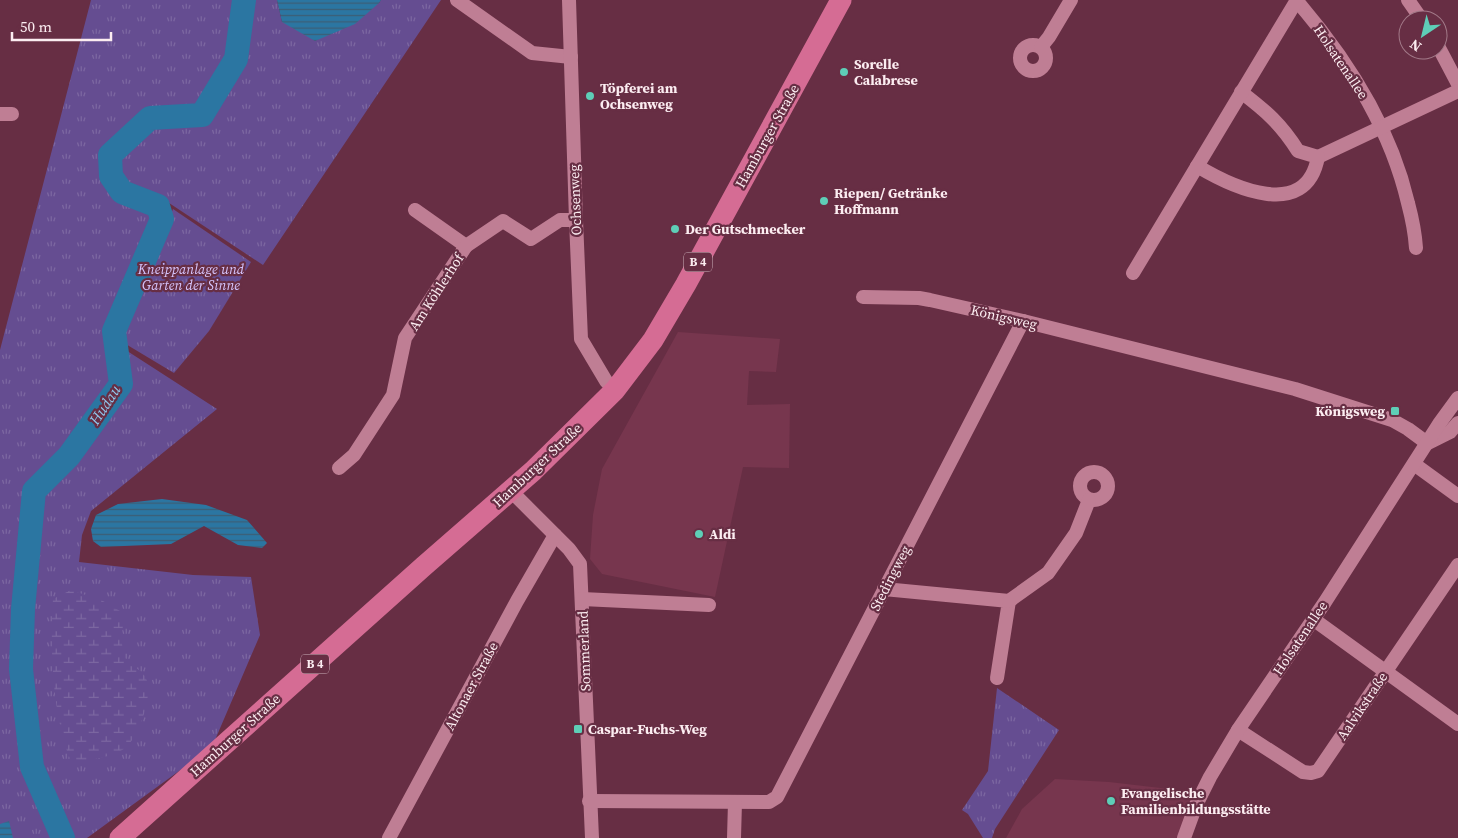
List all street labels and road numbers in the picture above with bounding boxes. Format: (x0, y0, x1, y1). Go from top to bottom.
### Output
street label: Holsatenallee (1309, 21, 1373, 103)
street label: Hamburger Straße (730, 81, 804, 191)
street label: Ochsenweg (564, 164, 586, 236)
street label: Am Köhlerhof (404, 249, 469, 334)
road number: B 4 (684, 252, 712, 272)
street label: Königsweg (969, 300, 1039, 334)
street label: Hamburger Straße (488, 418, 586, 512)
street label: Stedingweg (865, 542, 915, 614)
street label: Holsatenallee (1268, 597, 1332, 679)
street label: Sommerland (573, 610, 595, 692)
street label: Altonaer Straße (439, 638, 503, 734)
road number: B 4 (301, 654, 329, 674)
street label: Aalvikstraße (1332, 668, 1392, 744)
street label: Hamburger Straße (185, 689, 285, 781)

